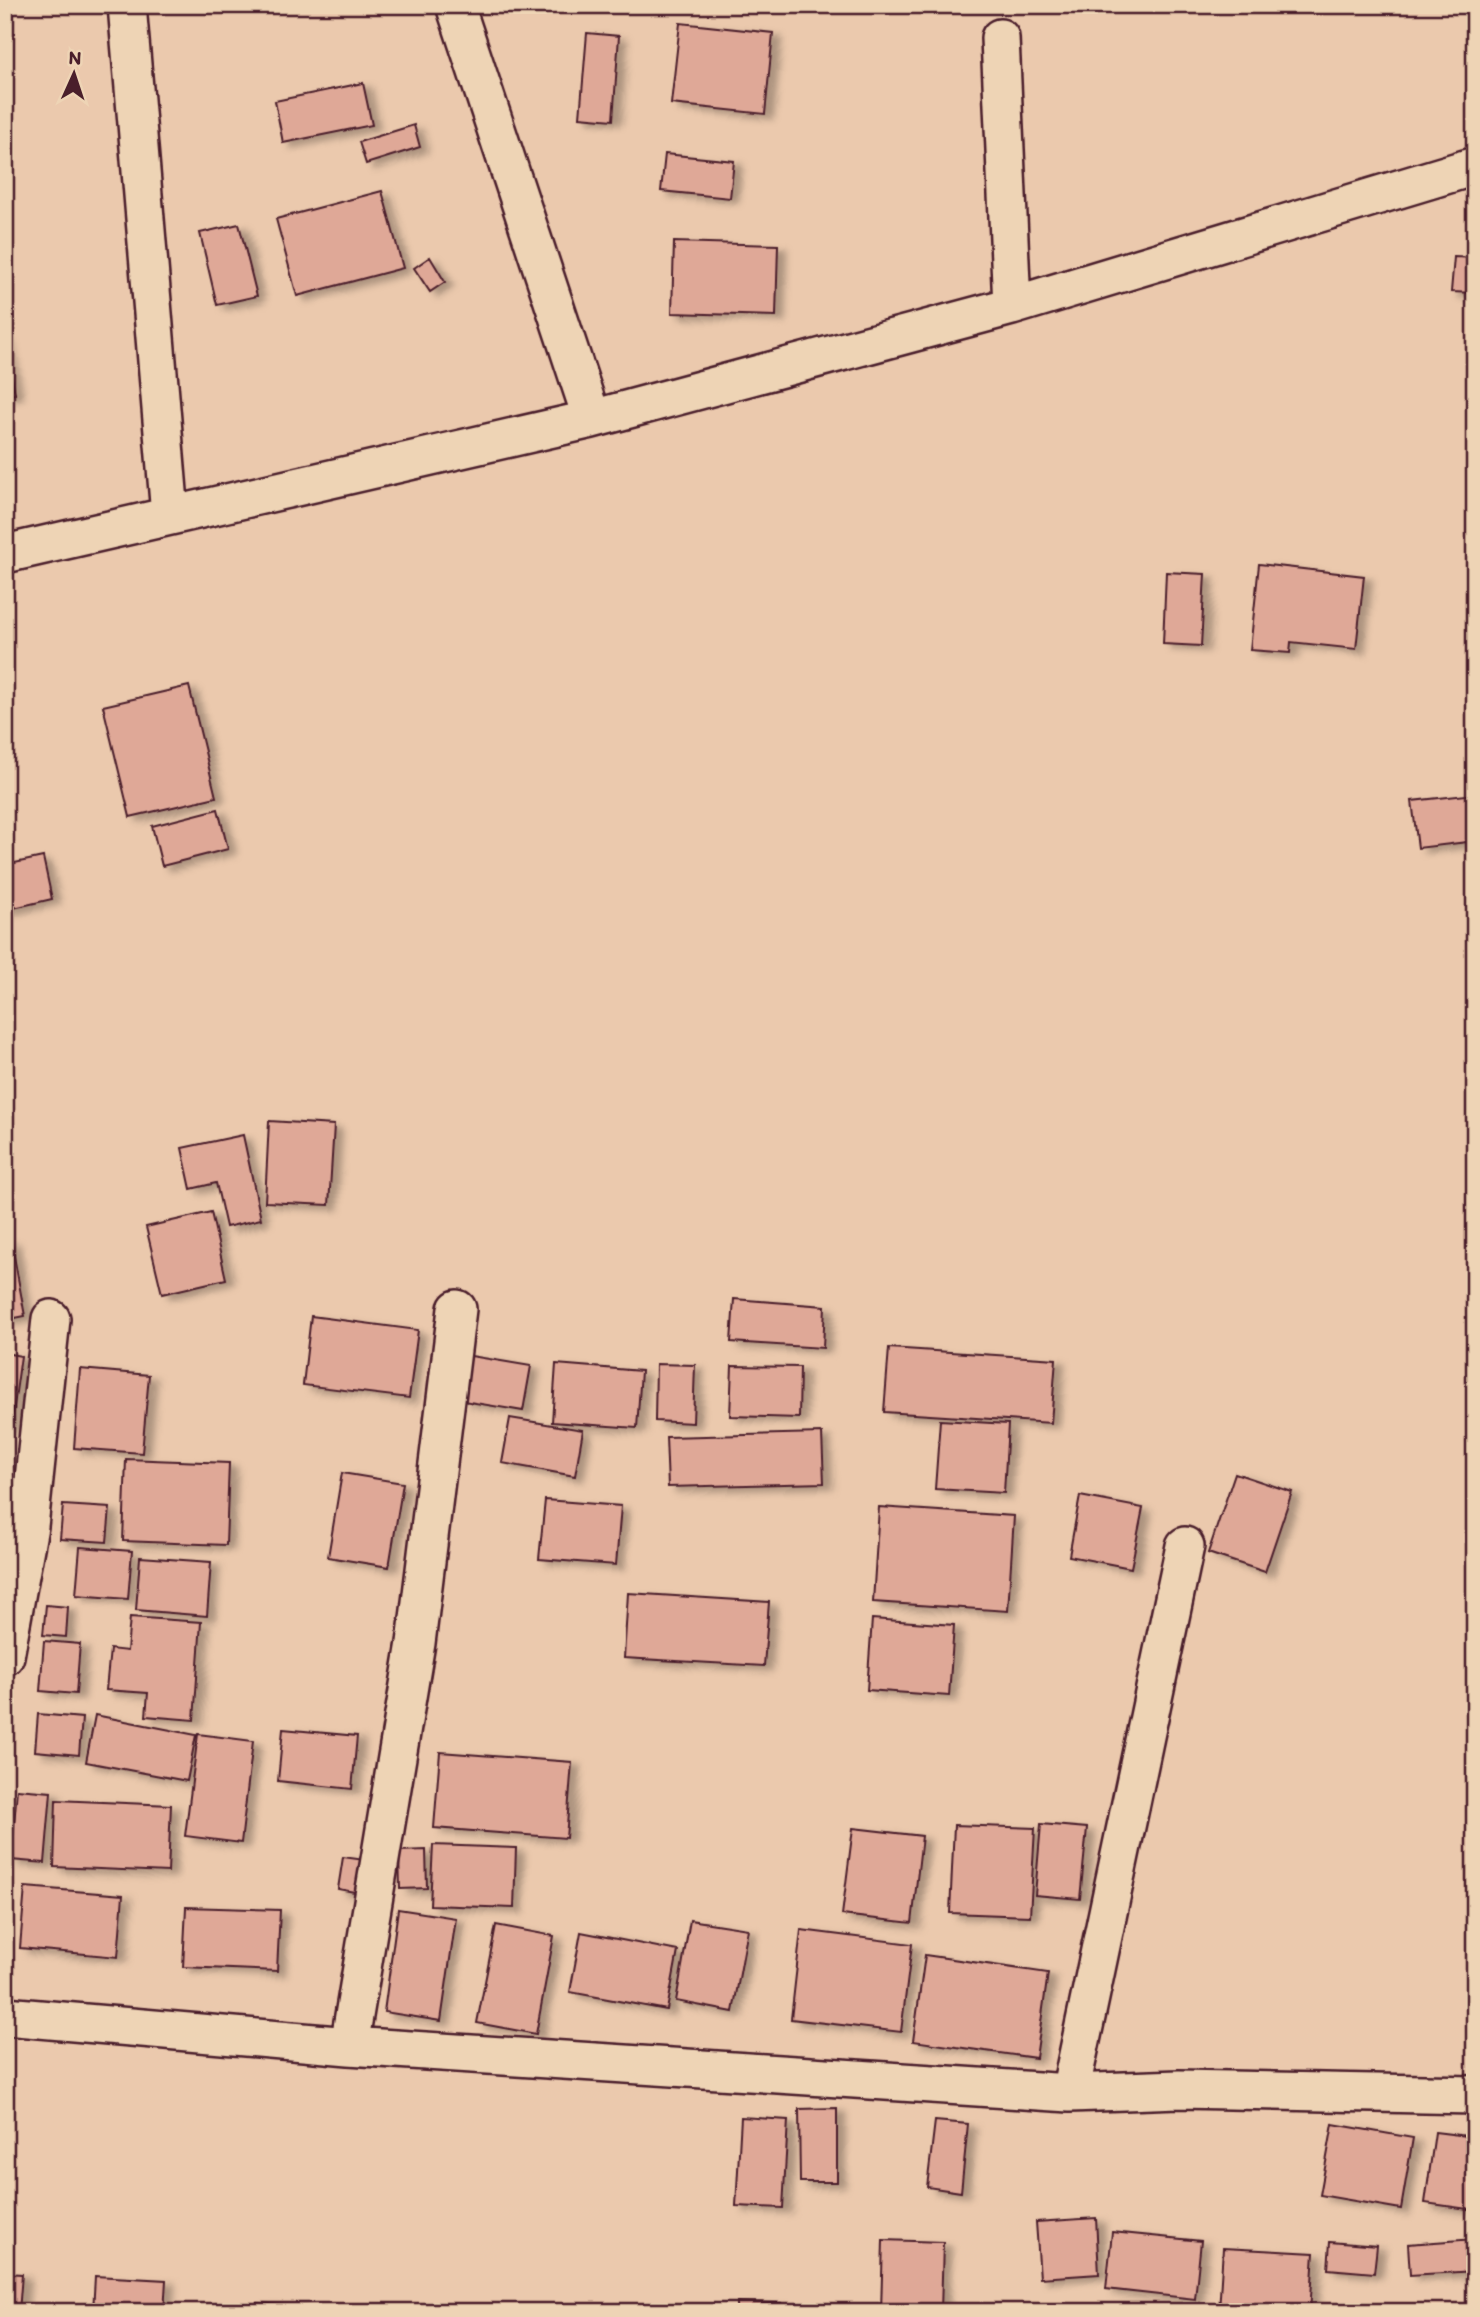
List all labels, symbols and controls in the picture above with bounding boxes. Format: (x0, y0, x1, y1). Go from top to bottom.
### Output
north arrow (38, 38, 108, 108)
text: N (68, 46, 82, 69)

